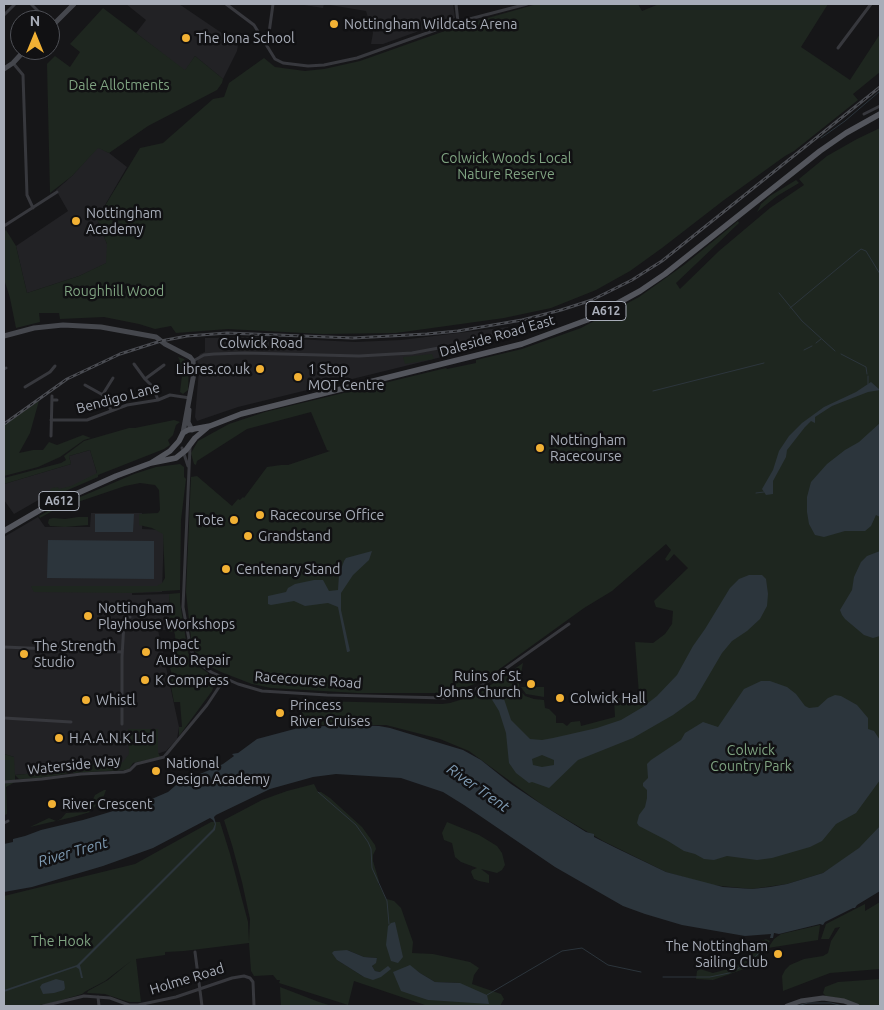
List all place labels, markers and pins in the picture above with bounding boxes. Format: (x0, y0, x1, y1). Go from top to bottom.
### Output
place label: Nottingham Wildcats Arena (344, 16, 517, 32)
marker: Nottingham Wildcats Arena (328, 18, 340, 30)
place label: The Iona School (196, 30, 295, 46)
marker: The Iona School (180, 32, 192, 44)
place label: Nottingham Academy (86, 205, 162, 238)
marker: Nottingham Academy (70, 215, 82, 227)
place label: Libres.co.uk (176, 361, 250, 377)
place label: 1 Stop MOT Centre (308, 361, 385, 394)
marker: Libres.co.uk (254, 363, 266, 375)
marker: 1 Stop MOT Centre (292, 371, 304, 383)
place label: Nottingham Racecourse (550, 432, 626, 464)
marker: Nottingham Racecourse (534, 442, 546, 454)
place label: Racecourse Office (270, 507, 384, 523)
marker: Racecourse Office (254, 509, 266, 521)
place label: Tote (195, 512, 224, 528)
marker: Tote (228, 514, 240, 526)
place label: Grandstand (258, 528, 331, 544)
marker: Grandstand (242, 530, 254, 542)
place label: Centenary Stand (236, 561, 340, 577)
marker: Centenary Stand (220, 563, 232, 575)
place label: Nottingham Playhouse Workshops (98, 600, 235, 632)
marker: Nottingham Playhouse Workshops (82, 610, 94, 622)
place label: Impact Auto Repair (156, 636, 230, 669)
place label: The Strength Studio (34, 638, 116, 670)
marker: Impact Auto Repair (140, 646, 152, 658)
marker: The Strength Studio (18, 648, 30, 660)
place label: Ruins of St Johns Church (436, 668, 521, 700)
place label: K Compress (155, 672, 229, 688)
marker: K Compress (139, 674, 151, 686)
marker: Ruins of St Johns Church (525, 678, 537, 690)
place label: Colwick Hall (570, 690, 646, 706)
place label: Whistl (96, 692, 136, 708)
marker: Colwick Hall (554, 692, 566, 704)
marker: Whistl (80, 694, 92, 706)
place label: Princess River Cruises (290, 697, 370, 730)
marker: Princess River Cruises (274, 707, 286, 719)
place label: H.A.A.N.K Ltd (69, 730, 155, 746)
marker: H.A.A.N.K Ltd (53, 732, 65, 744)
place label: National Design Academy (166, 755, 270, 788)
marker: National Design Academy (150, 765, 162, 777)
place label: River Crescent (62, 796, 153, 812)
marker: River Crescent (46, 798, 58, 810)
place label: The Nottingham Sailing Club (665, 938, 768, 970)
marker: The Nottingham Sailing Club (772, 948, 784, 960)

